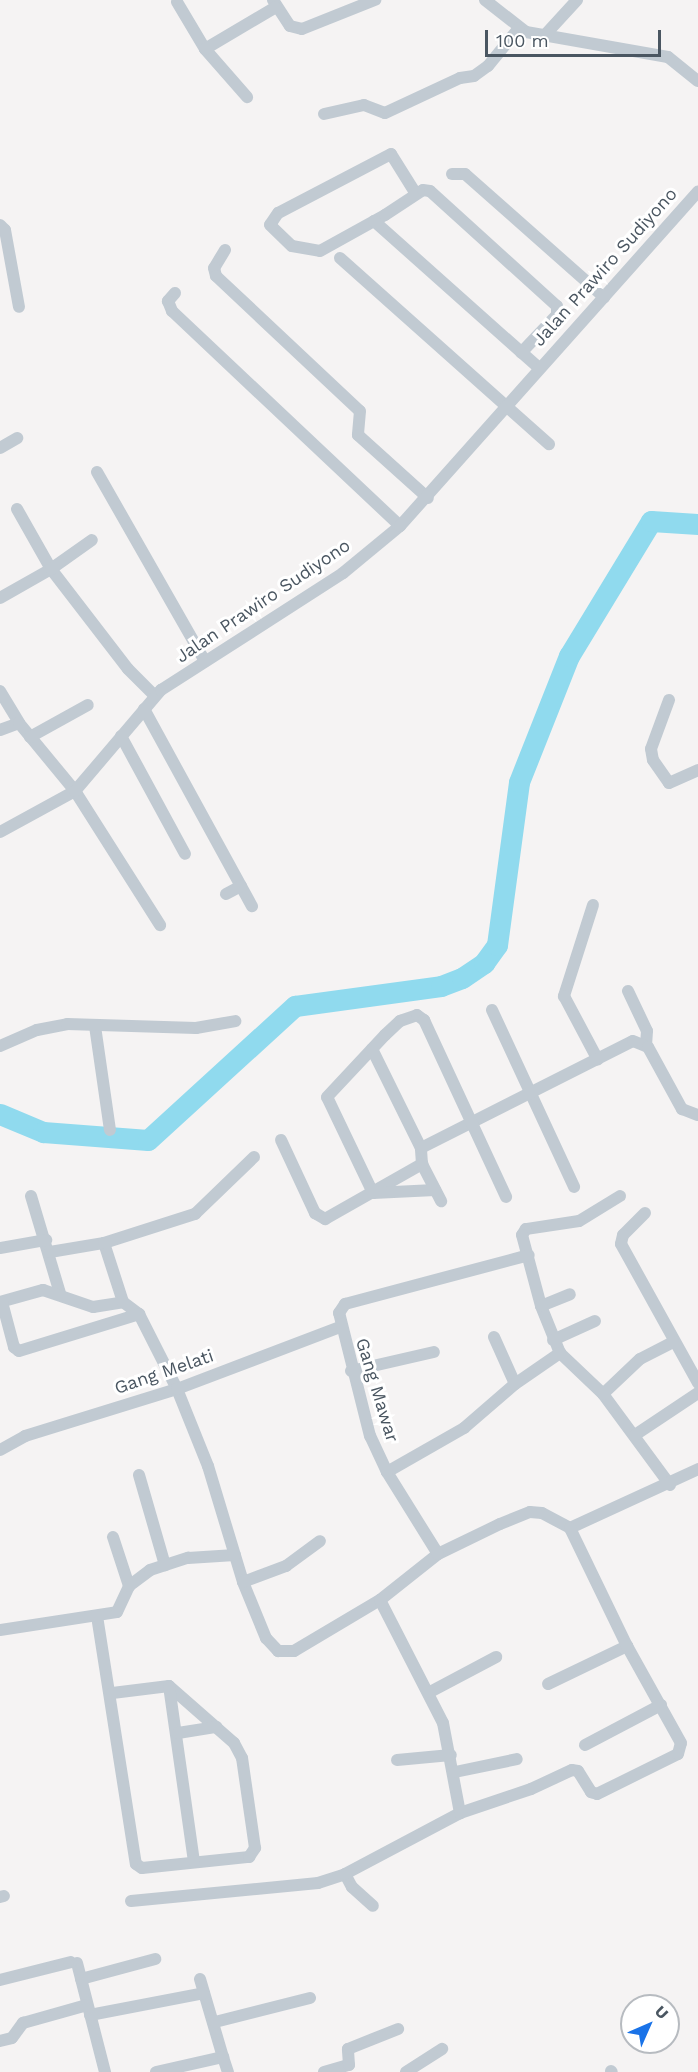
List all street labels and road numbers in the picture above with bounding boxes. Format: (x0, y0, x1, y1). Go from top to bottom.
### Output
street label: Jalan Prawiro Sudiyono (528, 183, 682, 351)
street label: Jalan Prawiro Sudiyono (172, 535, 354, 667)
street label: Gang Mawar (351, 1335, 403, 1445)
street label: Gang Melati (112, 1345, 216, 1399)

